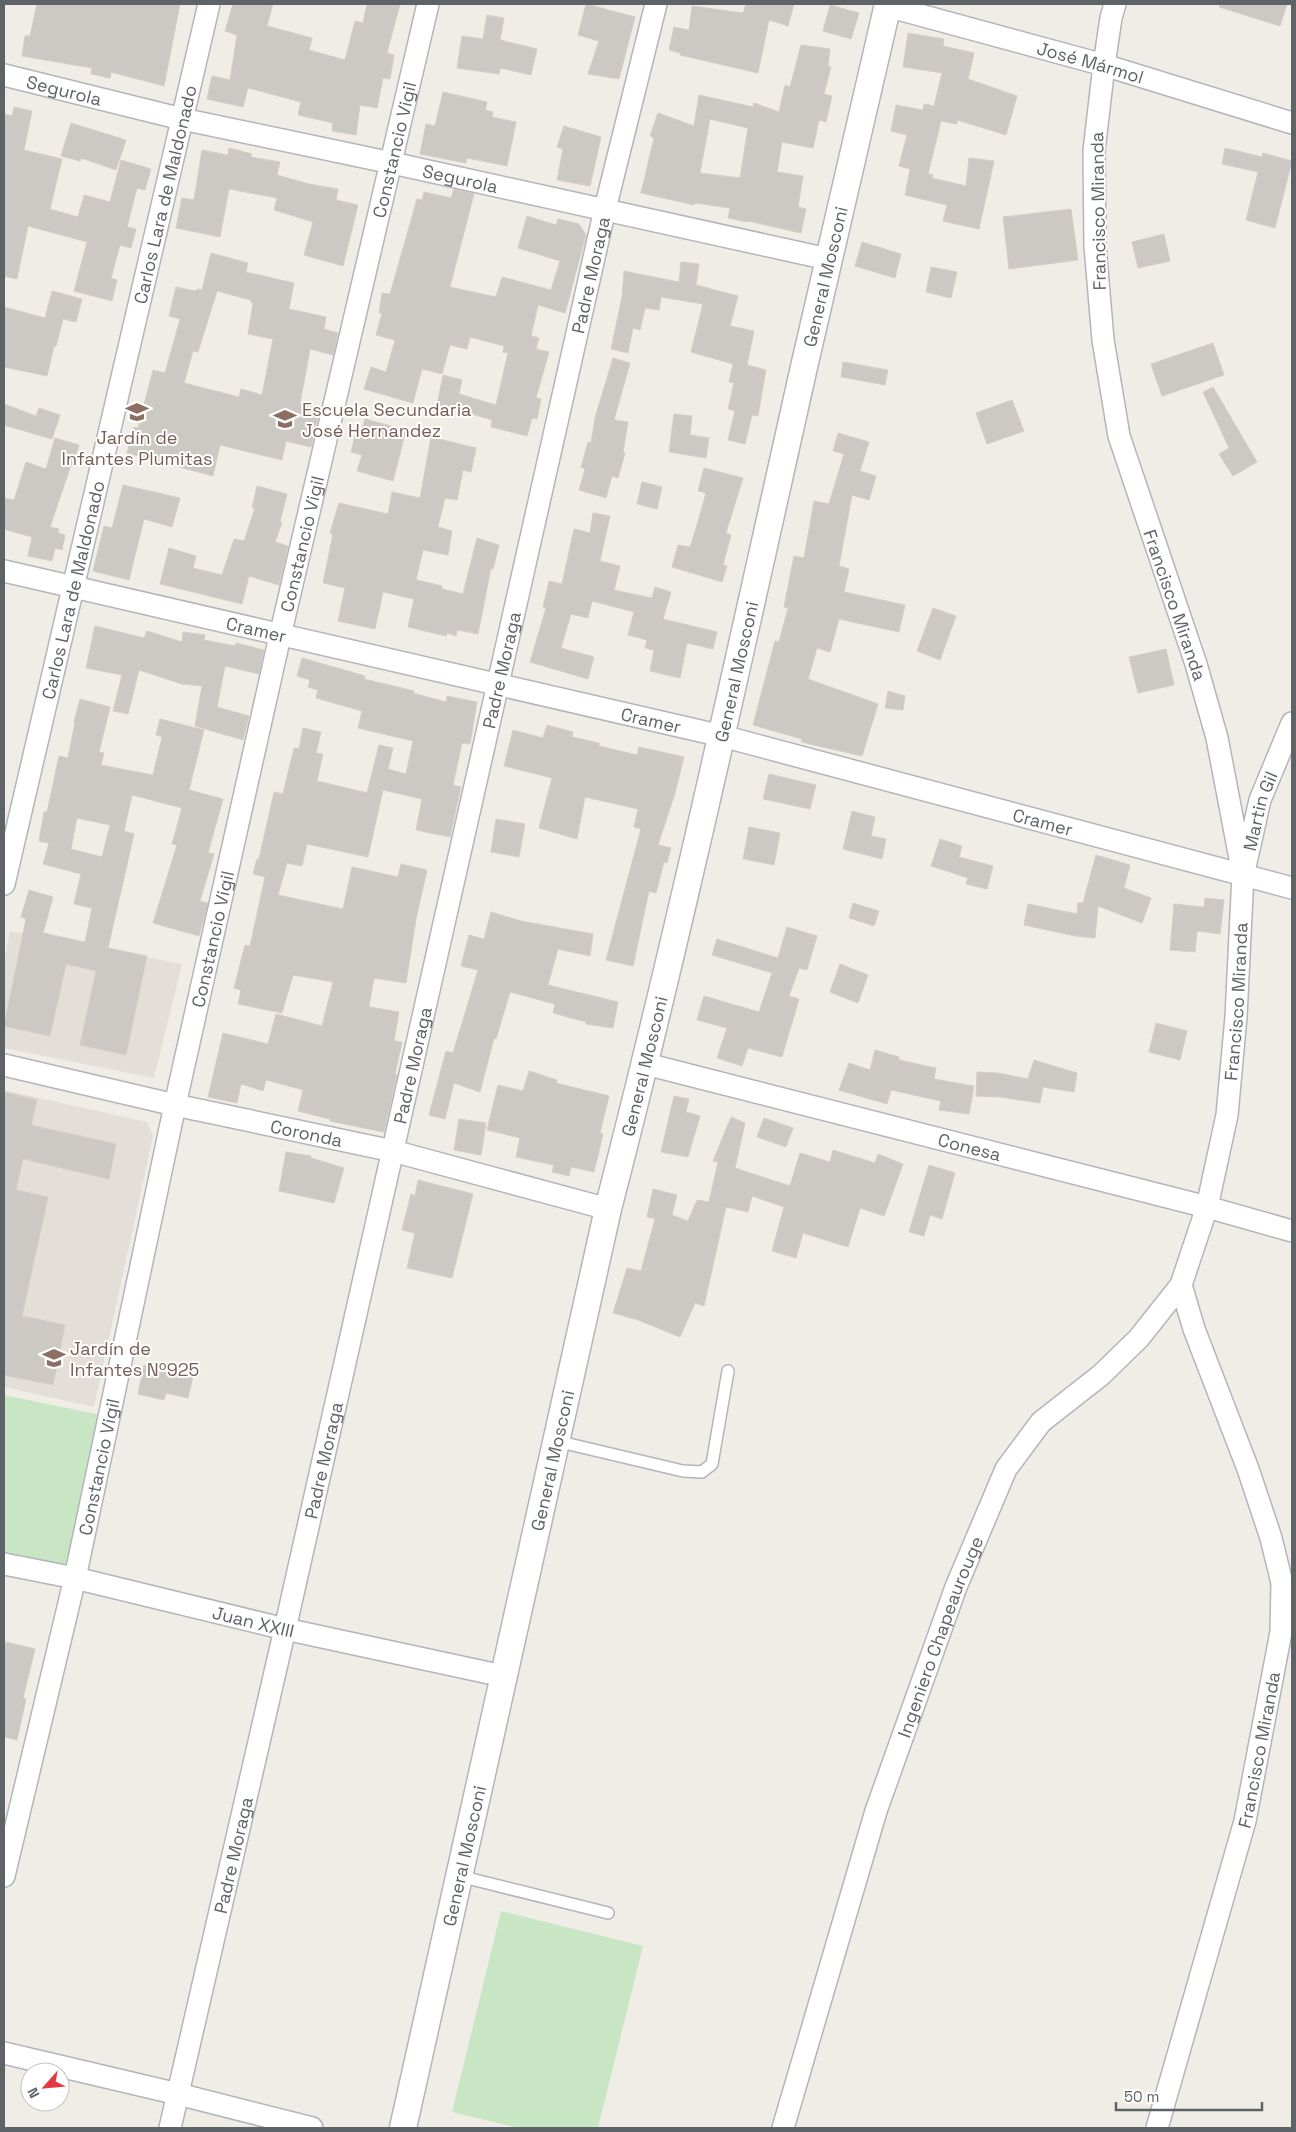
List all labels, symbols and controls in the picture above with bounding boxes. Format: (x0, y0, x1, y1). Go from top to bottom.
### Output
street label: José Mármol (1035, 36, 1147, 88)
street label: Segurola (24, 70, 104, 110)
street label: Constancio Vigil (367, 79, 421, 220)
street label: Carlos Lara de Maldonado (128, 83, 201, 306)
street label: Francisco Miranda (1085, 132, 1111, 290)
street label: Segurola (421, 159, 500, 198)
street label: General Mosconi (797, 204, 852, 349)
street label: Padre Moraga (566, 214, 614, 336)
place label: Escuela Secundaria José Hernandez (302, 398, 471, 442)
school or university icon: Jardín de Infantes Plumitas (124, 399, 150, 425)
school or university icon: Escuela Secundaria José Hernandez (272, 406, 298, 432)
place label: Jardín de Infantes Plumitas (62, 426, 212, 470)
street label: Constancio Vigil (274, 473, 329, 614)
street label: Carlos Lara de Maldonado (36, 478, 109, 702)
street label: Francisco Miranda (1138, 526, 1212, 684)
street label: General Mosconi (709, 599, 763, 744)
street label: Padre Moraga (477, 609, 525, 731)
street label: Cramer (224, 611, 289, 647)
street label: Cramer (619, 702, 684, 738)
street label: Martin Gil (1238, 768, 1282, 853)
street label: Cramer (1010, 803, 1076, 841)
street label: Constancio Vigil (186, 868, 239, 1009)
street label: Francisco Miranda (1219, 922, 1252, 1082)
street label: General Mosconi (615, 994, 672, 1139)
street label: Padre Moraga (388, 1004, 436, 1126)
street label: Coronda (268, 1114, 345, 1152)
street label: Conesa (936, 1127, 1004, 1166)
place label: Jardín de Infantes Nº925 (70, 1337, 199, 1381)
school or university icon: Jardín de Infantes Nº925 (41, 1345, 67, 1371)
street label: General Mosconi (525, 1388, 579, 1533)
street label: Constancio Vigil (73, 1396, 124, 1537)
street label: Padre Moraga (299, 1400, 347, 1521)
street label: Ingeniero Chapeaurouge (892, 1532, 988, 1740)
street label: Juan XXIII (210, 1600, 296, 1642)
street label: Francisco Miranda (1232, 1670, 1285, 1831)
street label: General Mosconi (437, 1783, 491, 1928)
street label: Padre Moraga (208, 1794, 257, 1916)
north arrow (20, 2062, 70, 2112)
scale bar (1116, 2080, 1262, 2112)
text: N (23, 2085, 44, 2101)
text: 50 m (1124, 2087, 1159, 2106)

